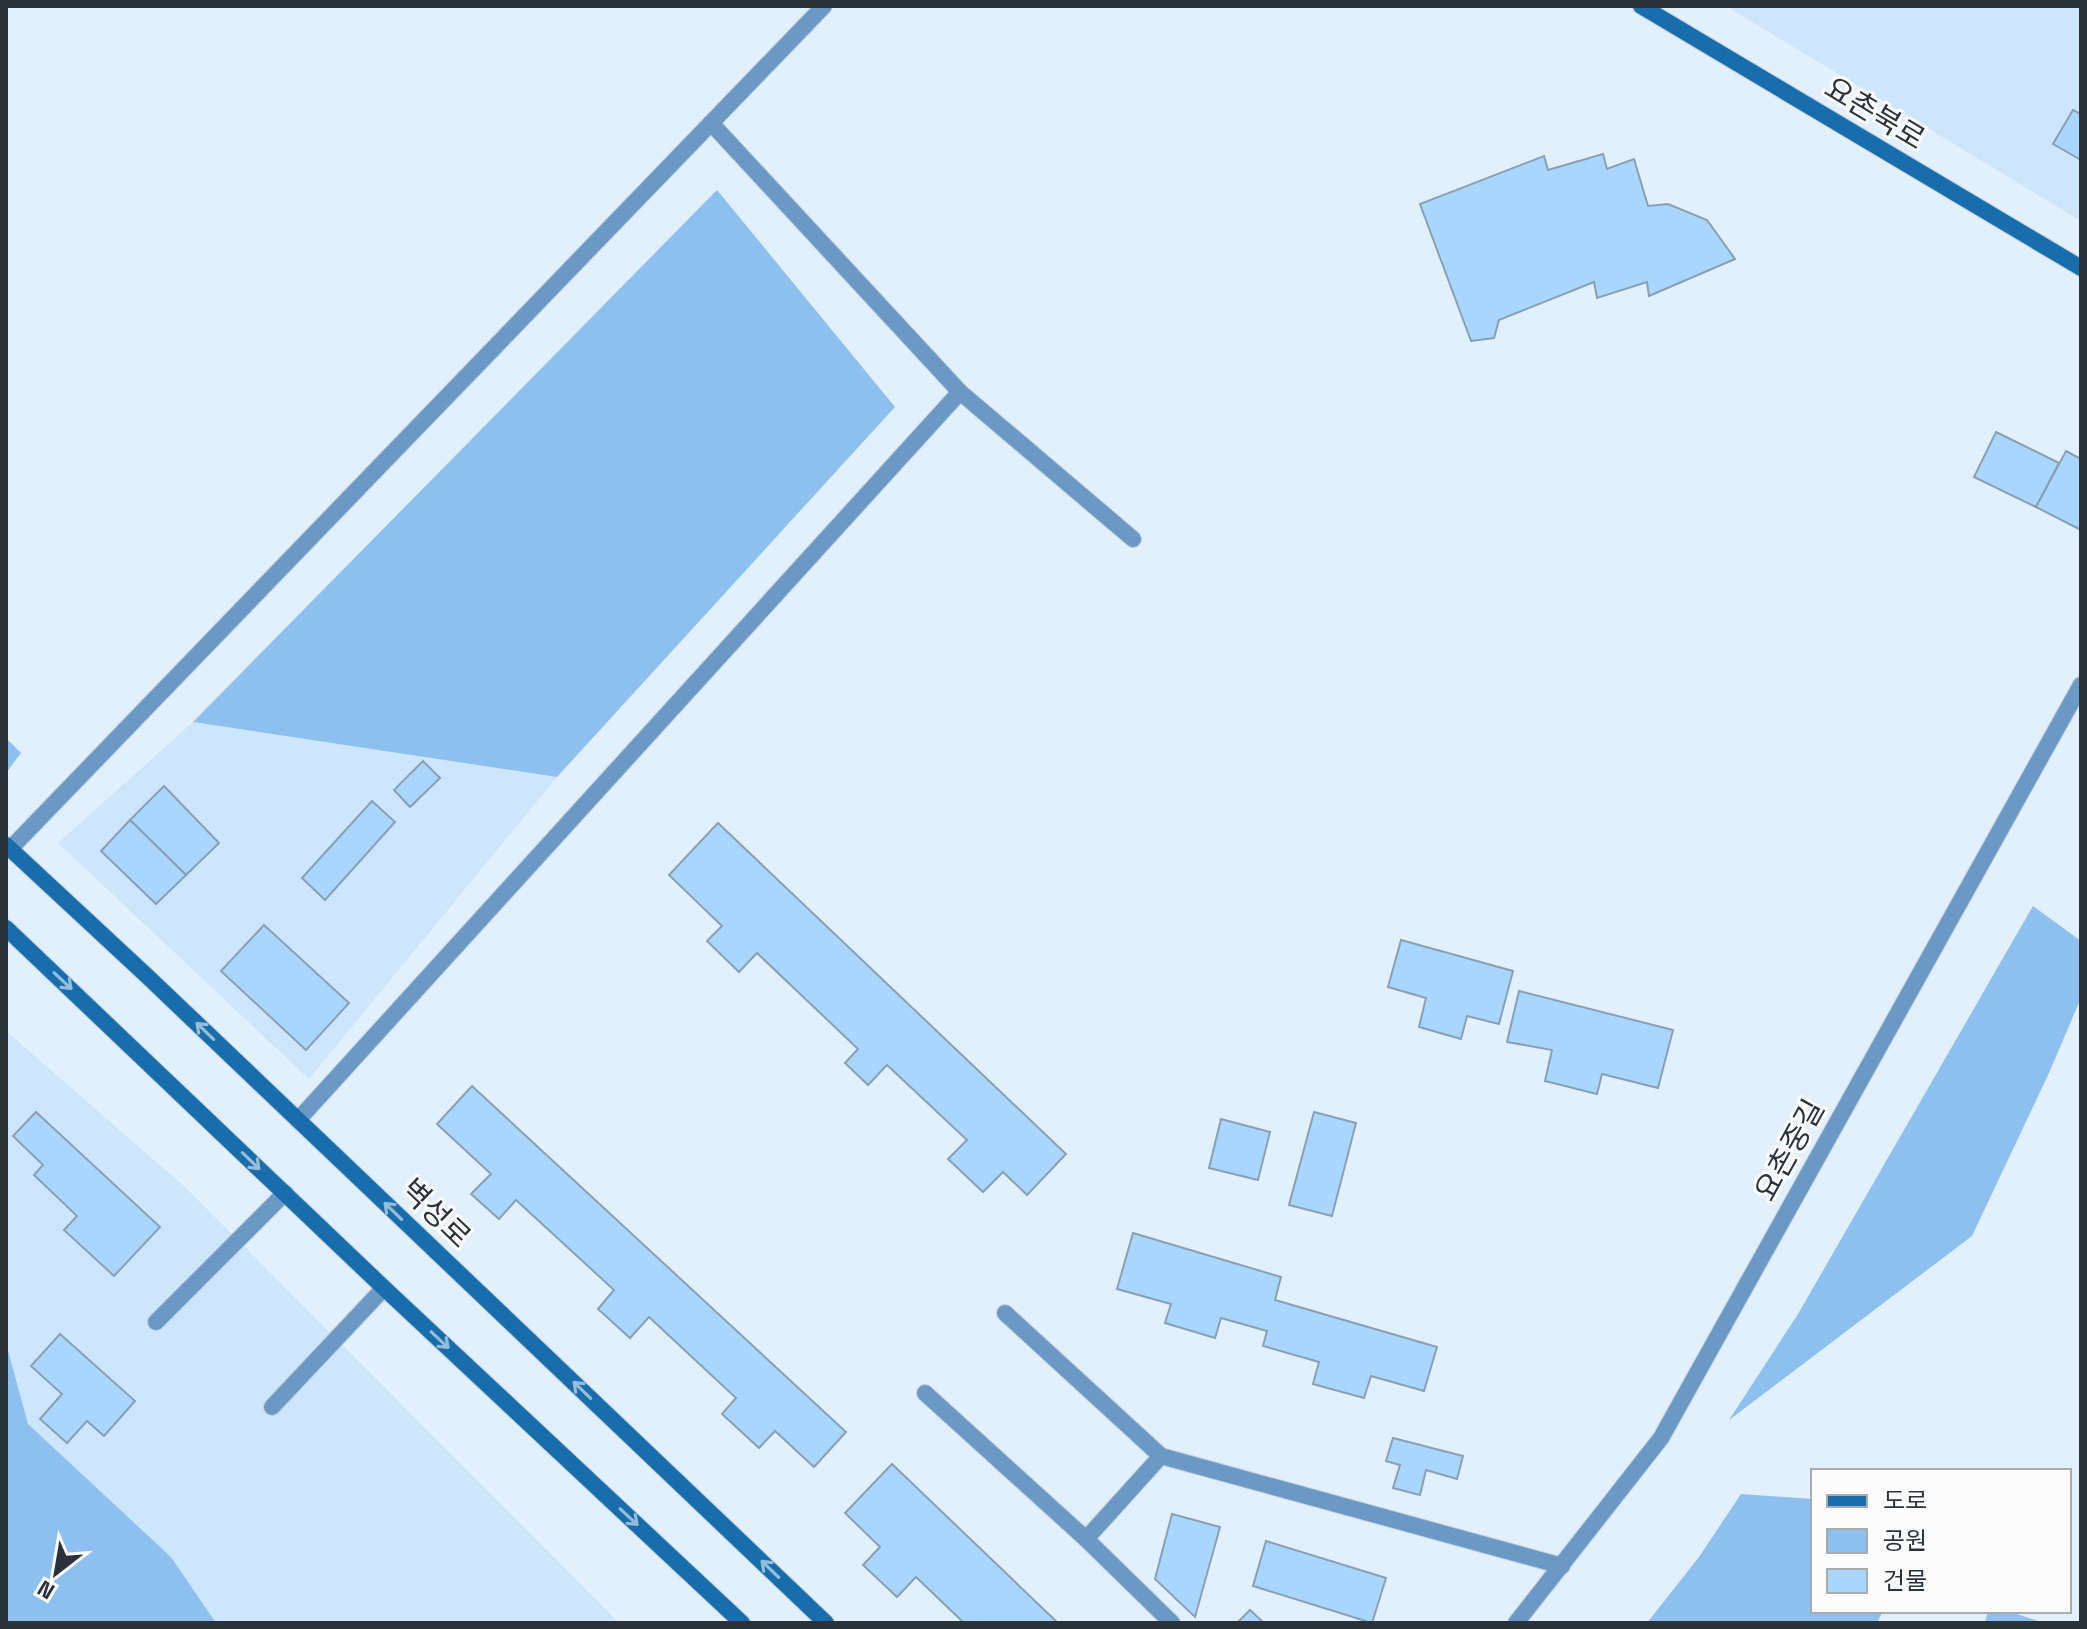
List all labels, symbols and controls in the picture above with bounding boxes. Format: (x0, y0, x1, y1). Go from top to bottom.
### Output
street label: 요촌북로 (1818, 68, 1932, 158)
one-way arrow (53, 972, 73, 991)
one-way arrow (196, 1022, 215, 1041)
street label: 요촌중길 (1745, 1092, 1833, 1208)
one-way arrow (241, 1151, 261, 1170)
street label: 벽성로 (393, 1170, 479, 1256)
one-way arrow (383, 1201, 403, 1220)
one-way arrow (429, 1330, 449, 1348)
one-way arrow (572, 1381, 592, 1400)
legend (1811, 1469, 2071, 1613)
text: 도로 (1883, 1485, 1927, 1516)
one-way arrow (619, 1508, 639, 1526)
text: 공원 (1883, 1525, 1927, 1556)
north arrow (16, 1533, 96, 1613)
one-way arrow (760, 1560, 780, 1579)
text: 건물 (1883, 1565, 1927, 1596)
text: N (32, 1574, 59, 1606)

